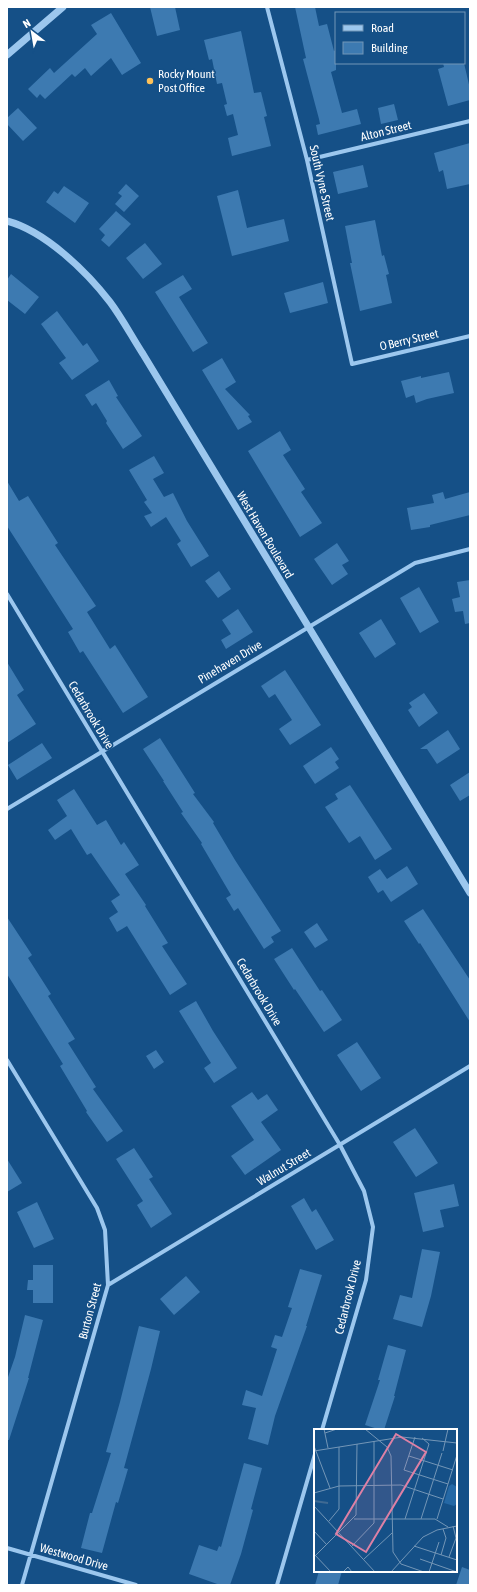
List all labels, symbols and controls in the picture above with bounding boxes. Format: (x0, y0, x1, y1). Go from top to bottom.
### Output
north arrow (12, 12, 52, 52)
legend (335, 12, 465, 64)
text: N (21, 17, 33, 30)
text: Road (371, 21, 394, 35)
text: Building (371, 41, 409, 55)
place label: Rocky Mount Post Office (158, 67, 215, 95)
marker: Rocky Mount Post Office (145, 76, 155, 86)
street label: Alton Street (359, 118, 413, 144)
street label: South Vyne Street (306, 144, 338, 223)
street label: O Berry Street (378, 326, 440, 354)
street label: West Haven Boulevard (234, 489, 296, 581)
street label: Pinehaven Drive (195, 637, 265, 687)
street label: Cedarbrook Drive (65, 679, 117, 751)
street label: Cedarbrook Drive (233, 956, 285, 1028)
street label: Walnut Street (255, 1145, 314, 1188)
street label: Cedarbrook Drive (332, 1258, 364, 1336)
street label: Burton Street (76, 1281, 104, 1341)
inset map (314, 1429, 457, 1572)
street label: Westwood Drive (38, 1541, 110, 1573)

